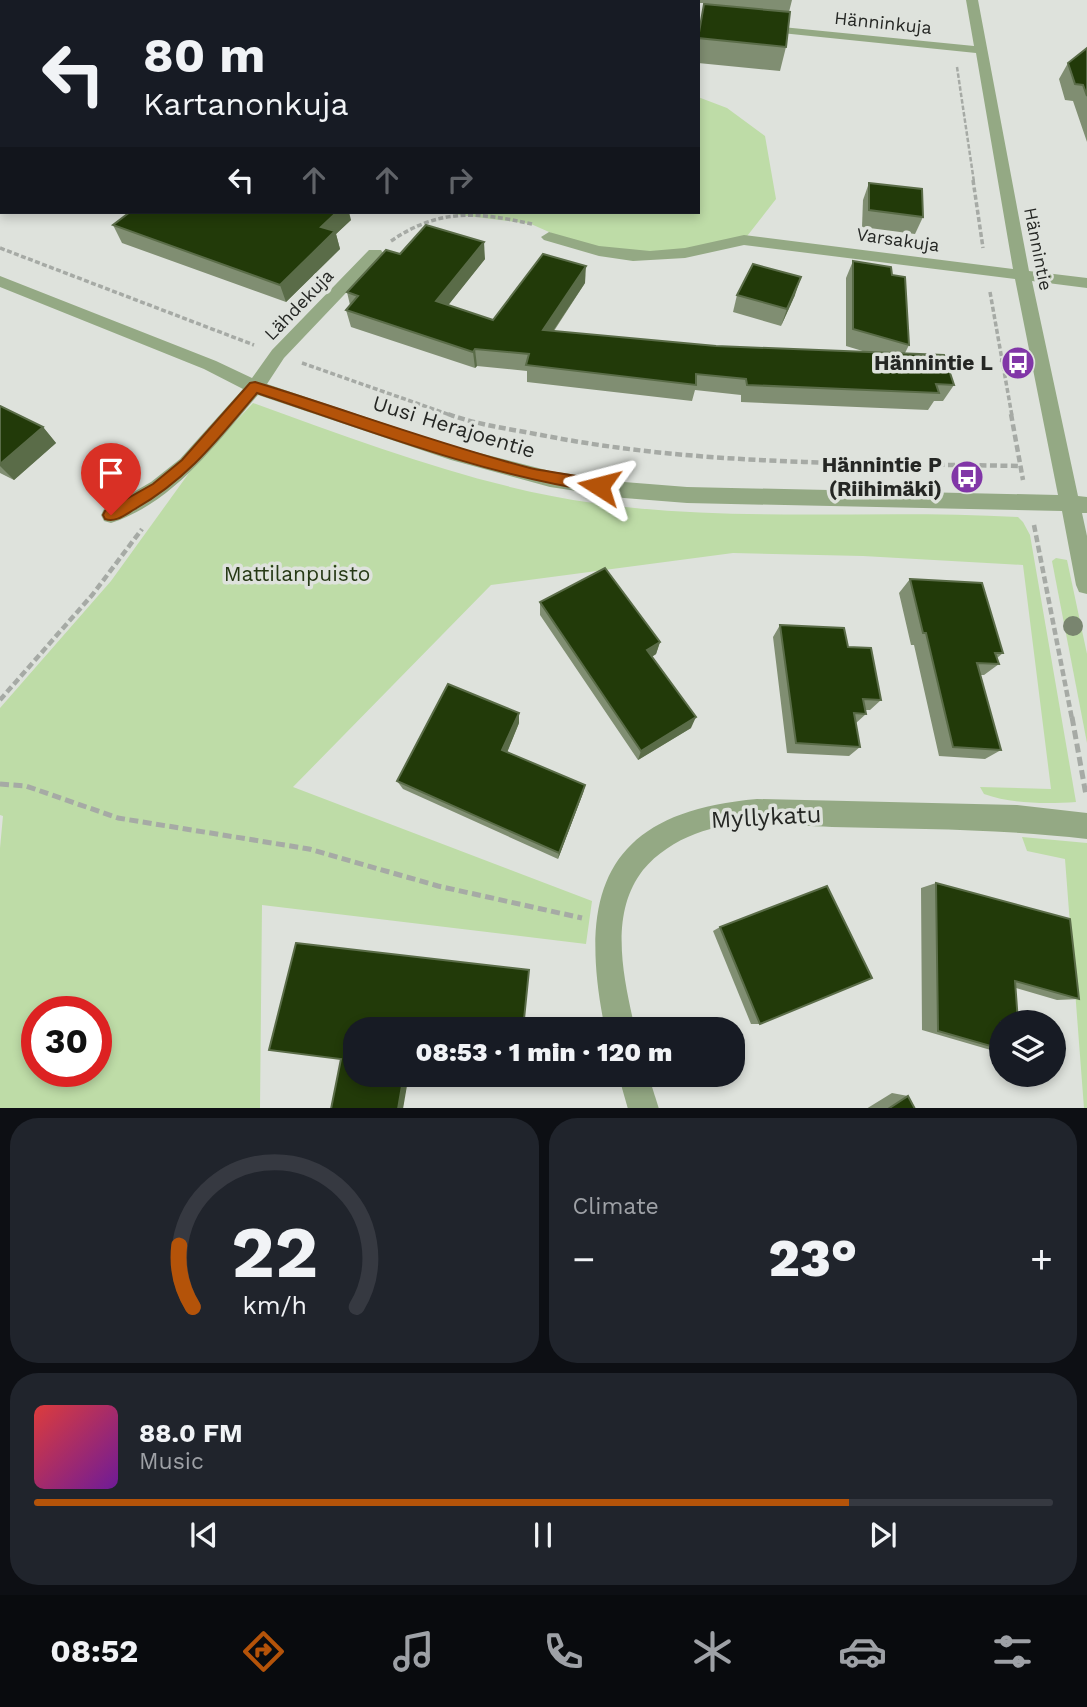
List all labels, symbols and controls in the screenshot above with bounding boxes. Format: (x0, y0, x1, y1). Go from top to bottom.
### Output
street label: Hänninkuja (833, 7, 933, 38)
text: 80 m (143, 26, 265, 84)
icon: left (28, 28, 119, 119)
text: Kartanonkuja (143, 85, 349, 123)
icon: left (222, 161, 260, 199)
icon: ahead (295, 161, 333, 199)
icon: ahead (368, 161, 406, 199)
icon: right (441, 161, 479, 199)
street label: Hännintie (1020, 206, 1057, 292)
street label: Varsakuja (855, 223, 941, 256)
street label: Lähdekuja (260, 265, 337, 344)
bus stop icon: Hännintie L (999, 344, 1037, 382)
place label: Hännintie L (874, 350, 993, 375)
street label: Uusi Herajoentie (370, 390, 538, 463)
pin (81, 443, 141, 515)
position arrow (562, 449, 636, 523)
place label: Hännintie P (Riihimäki) (822, 452, 942, 501)
icon: arrive (92, 454, 130, 492)
bus stop icon: Hännintie P (Riihimäki) (948, 458, 986, 496)
park label: Mattilanpuisto (224, 561, 370, 586)
street label: Myllykatu (710, 800, 822, 834)
speed limit sign: 30 (21, 996, 112, 1087)
map controls (989, 1010, 1066, 1087)
button: layers (989, 1010, 1066, 1087)
text: 08:53 · 1 min · 120 m (416, 1037, 672, 1067)
text: Climate (573, 1193, 659, 1220)
text: 22 (231, 1209, 318, 1295)
text: 23° (768, 1228, 857, 1289)
text: − (573, 1237, 595, 1281)
text: + (1030, 1237, 1053, 1281)
text: km/h (242, 1290, 306, 1319)
text: 88.0 FM (139, 1418, 243, 1448)
text: Music (139, 1448, 204, 1475)
icon: previous (185, 1516, 223, 1554)
icon: pause (524, 1516, 562, 1554)
icon: next (864, 1516, 902, 1554)
icon: directions (239, 1627, 288, 1676)
icon: music (389, 1627, 438, 1676)
icon: phone (539, 1627, 588, 1676)
icon: climate (688, 1627, 737, 1676)
icon: car (838, 1627, 887, 1676)
icon: filters (988, 1627, 1037, 1676)
text: 08:52 (50, 1632, 138, 1670)

